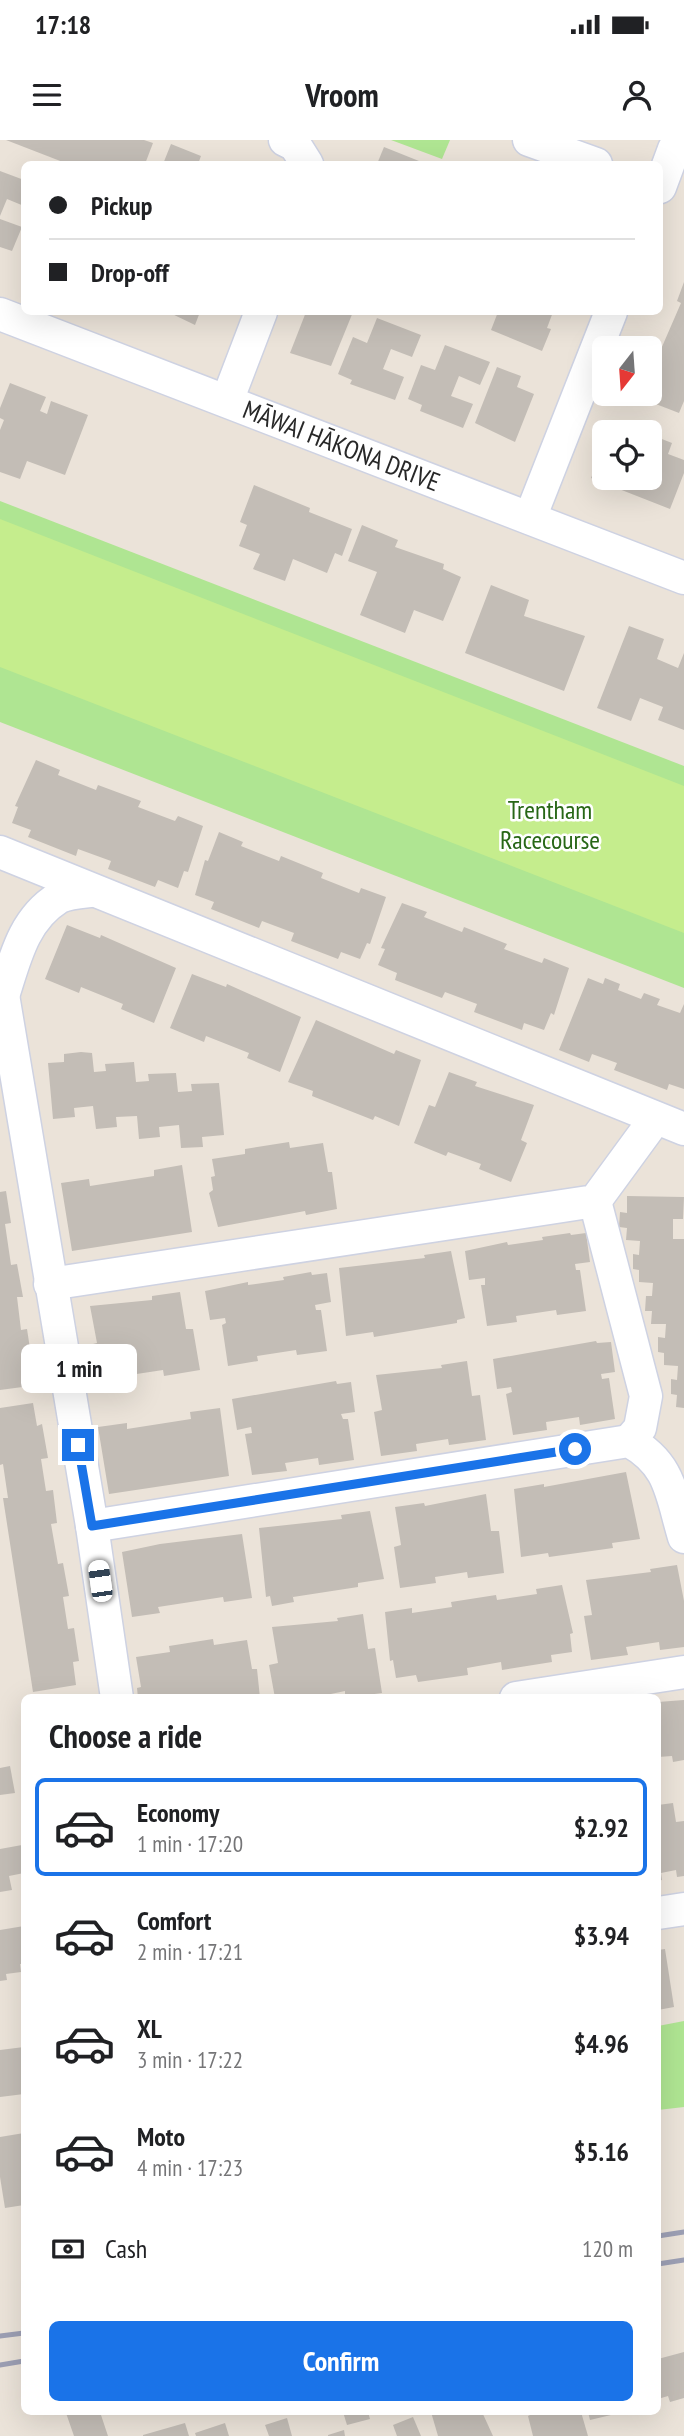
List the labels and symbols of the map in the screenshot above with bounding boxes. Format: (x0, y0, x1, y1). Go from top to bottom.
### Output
north arrow (592, 336, 662, 406)
street label: MĀWAI HĀKONA DRIVE (239, 392, 445, 498)
park label: Trentham Racecourse (500, 793, 600, 856)
callout: 1 min (20, 1344, 136, 1392)
route end (62, 1429, 94, 1461)
route start (559, 1433, 591, 1465)
car (87, 1559, 114, 1603)

